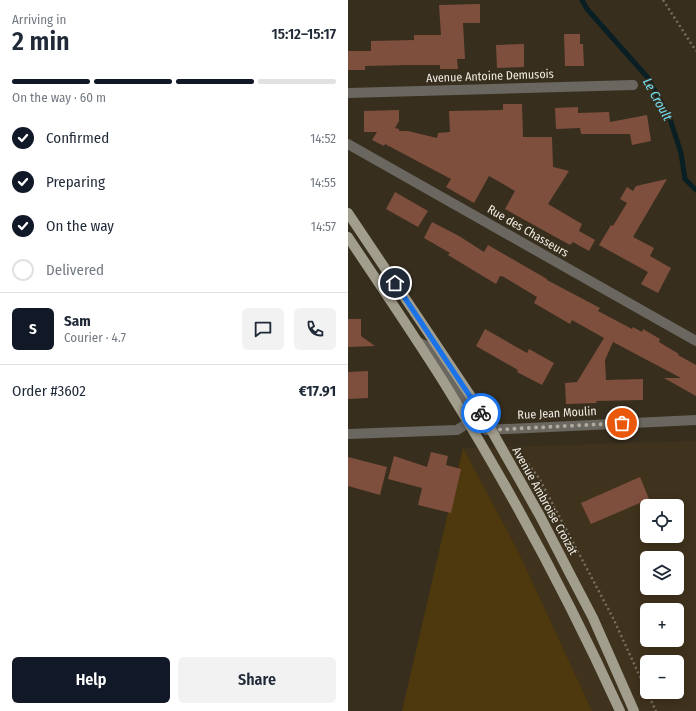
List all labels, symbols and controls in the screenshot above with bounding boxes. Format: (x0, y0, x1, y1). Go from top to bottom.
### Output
text: Arriving in (12, 12, 66, 27)
text: 15:12–15:17 (272, 25, 336, 43)
text: 2 min (12, 26, 70, 57)
street label: Avenue Antoine Demusois (426, 67, 554, 85)
water label: Le Croult (640, 75, 676, 124)
text: On the way · 60 m (12, 90, 106, 105)
icon: check (12, 127, 34, 149)
text: Confirmed (46, 129, 109, 147)
text: 14:52 (310, 131, 336, 146)
icon: check (12, 171, 34, 193)
text: Preparing (46, 173, 105, 191)
text: 14:55 (310, 175, 336, 190)
street label: Rue des Chasseurs (485, 202, 571, 260)
icon: check (12, 215, 34, 237)
text: On the way (46, 217, 114, 235)
text: 14:57 (311, 219, 336, 234)
text: Delivered (46, 261, 104, 279)
pin (378, 266, 412, 300)
icon: home (384, 272, 406, 294)
button: chat (242, 308, 284, 350)
button: phone (294, 308, 336, 350)
text: Sam (64, 312, 91, 330)
text: S (29, 320, 37, 338)
text: Courier · 4.7 (64, 330, 126, 345)
text: Order #3602 (12, 382, 86, 400)
text: €17.91 (299, 382, 336, 400)
courier (461, 393, 501, 433)
icon: bike (470, 402, 492, 424)
street label: Rue Jean Moulin (517, 404, 597, 422)
pin (605, 406, 639, 440)
icon: bag (611, 412, 633, 434)
street label: Avenue Ambroise Croizat (509, 445, 581, 558)
map controls (640, 499, 684, 699)
button: locate (640, 499, 684, 543)
button: layers (640, 551, 684, 595)
button: + (640, 603, 684, 647)
button: − (640, 655, 684, 699)
button: Help (12, 657, 170, 703)
button: Share (178, 657, 336, 703)

